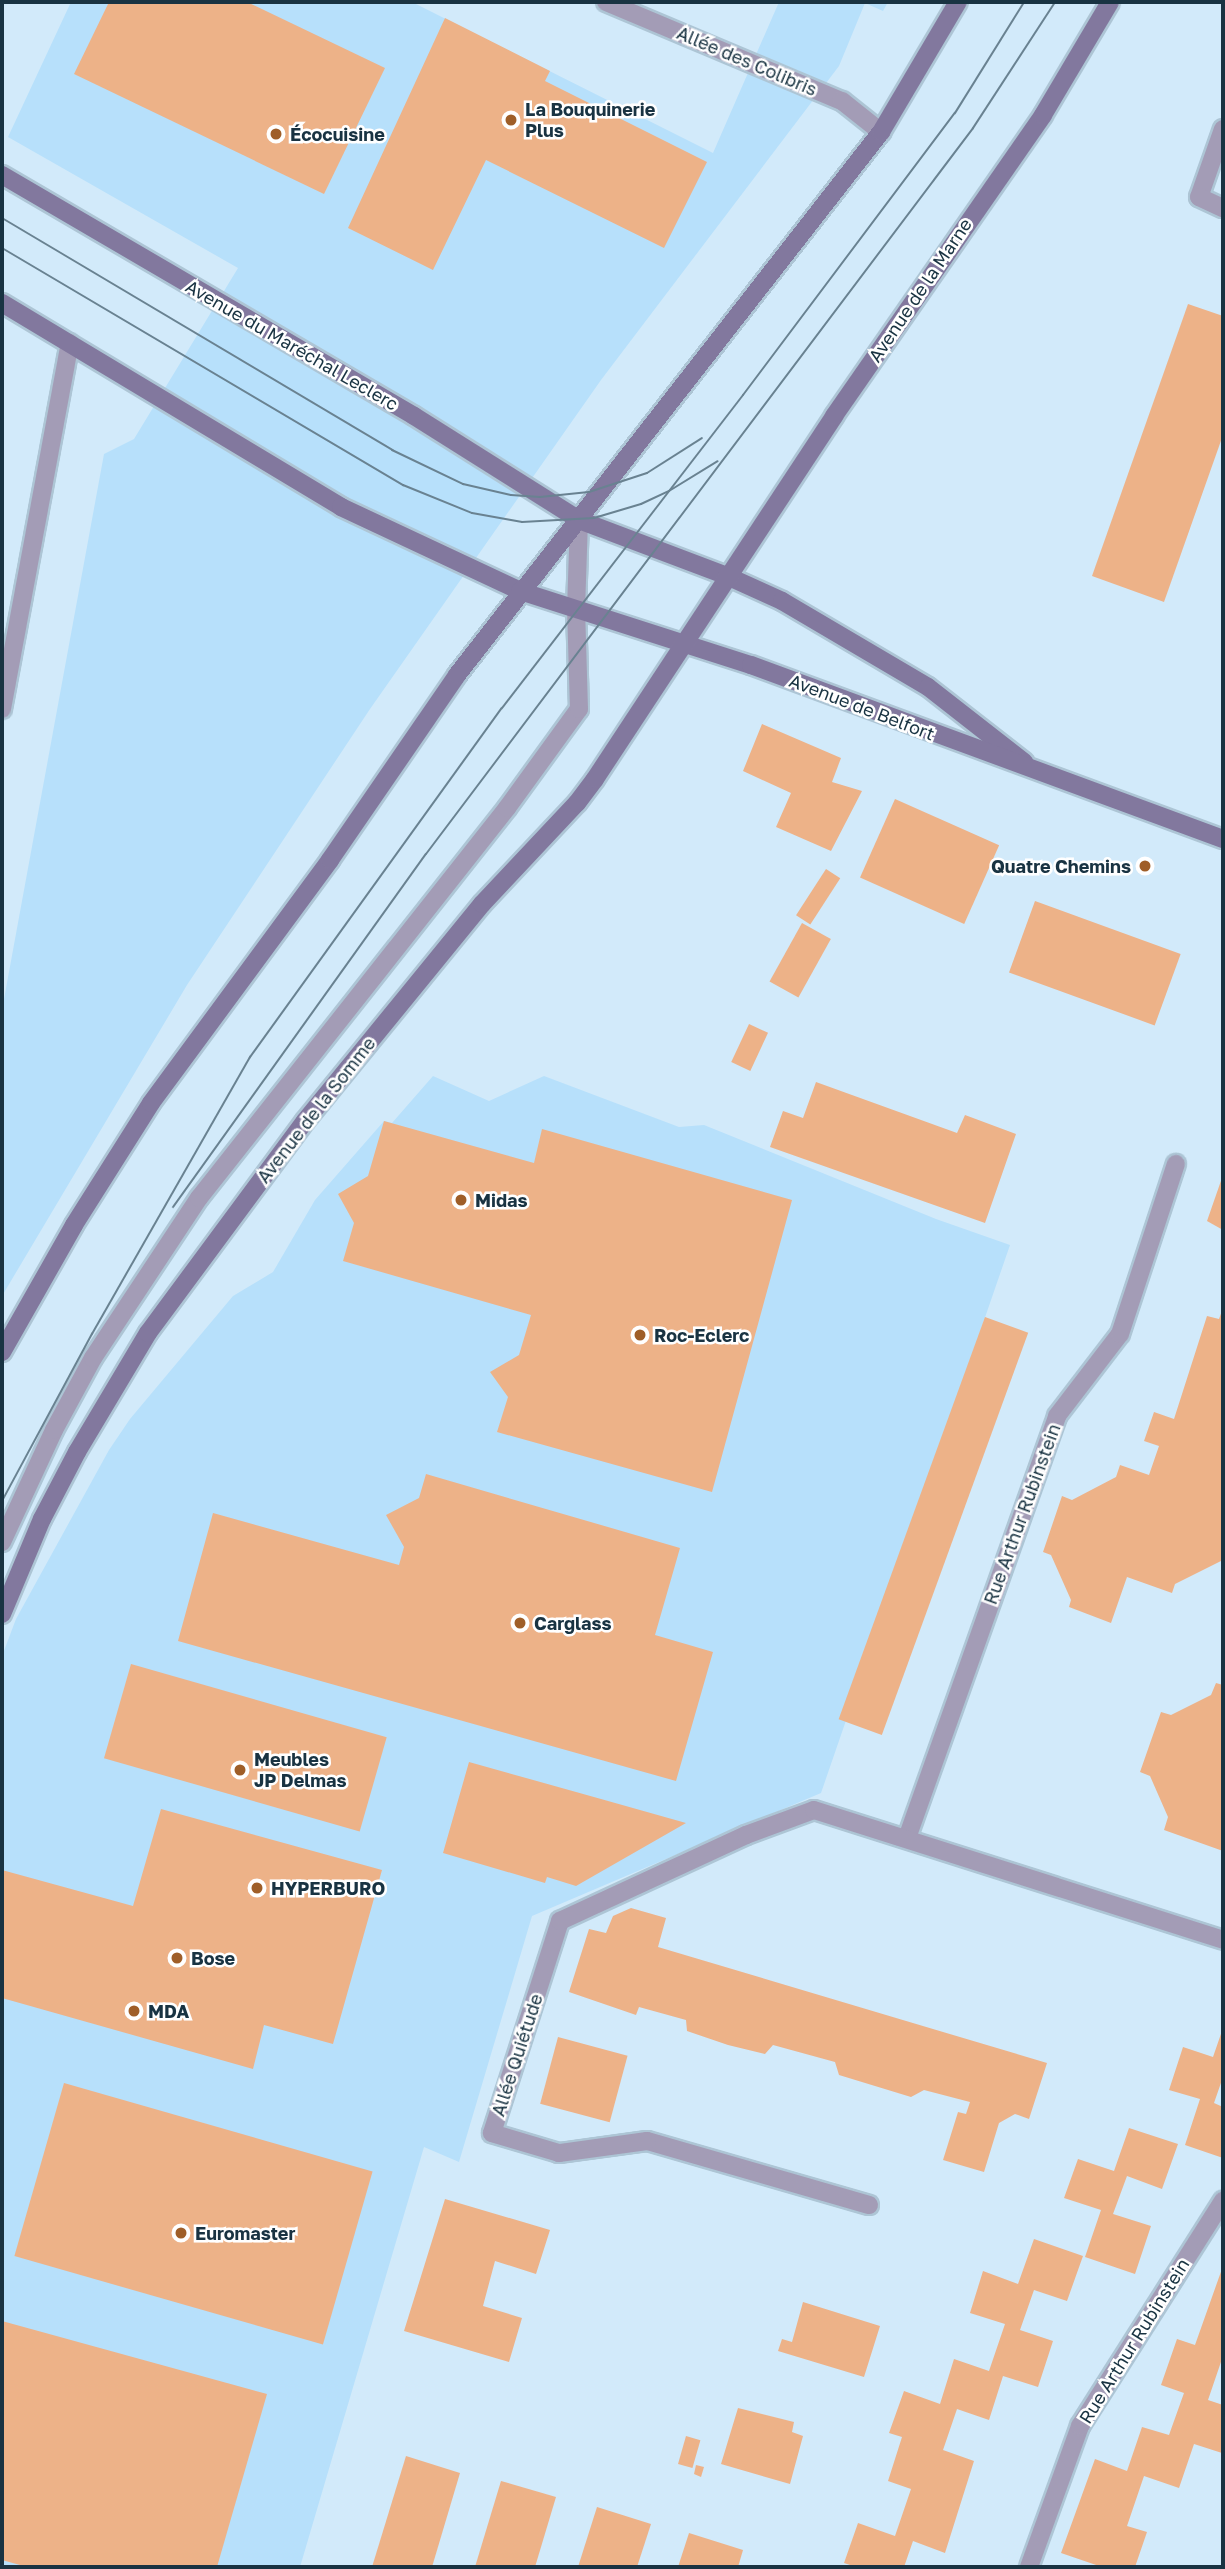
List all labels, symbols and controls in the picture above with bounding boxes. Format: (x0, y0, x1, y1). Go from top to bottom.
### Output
street label: Allée des Colibris (674, 22, 820, 100)
place label: La Bouquinerie Plus (525, 99, 655, 142)
marker: La Bouquinerie Plus (503, 112, 519, 128)
place label: Écocuisine (290, 123, 385, 145)
marker: Écocuisine (268, 126, 284, 142)
street label: Avenue de la Marne (864, 214, 976, 366)
street label: Avenue du Maréchal Leclerc (182, 275, 402, 415)
street label: Avenue de Belfort (786, 669, 938, 745)
place label: Quatre Chemins (991, 855, 1131, 877)
marker: Quatre Chemins (1137, 858, 1153, 874)
street label: Avenue de la Somme (252, 1033, 380, 1187)
place label: Midas (475, 1189, 528, 1211)
marker: Midas (453, 1192, 469, 1208)
place label: Roc-Eclerc (654, 1324, 749, 1346)
marker: Roc-Eclerc (632, 1327, 648, 1343)
street label: Rue Arthur Rubinstein (979, 1421, 1065, 1607)
place label: Carglass (534, 1612, 612, 1634)
marker: Carglass (512, 1615, 528, 1631)
place label: Meubles JP Delmas (254, 1749, 347, 1792)
marker: Meubles JP Delmas (232, 1762, 248, 1778)
place label: HYPERBURO (271, 1877, 385, 1899)
marker: HYPERBURO (249, 1880, 265, 1896)
place label: Bose (191, 1947, 235, 1969)
marker: Bose (169, 1950, 185, 1966)
street label: Allée Quiétude (487, 1991, 547, 2119)
place label: MDA (148, 2000, 189, 2022)
marker: MDA (126, 2003, 142, 2019)
place label: Euromaster (195, 2222, 296, 2244)
marker: Euromaster (173, 2225, 189, 2241)
street label: Rue Arthur Rubinstein (1074, 2254, 1194, 2428)

